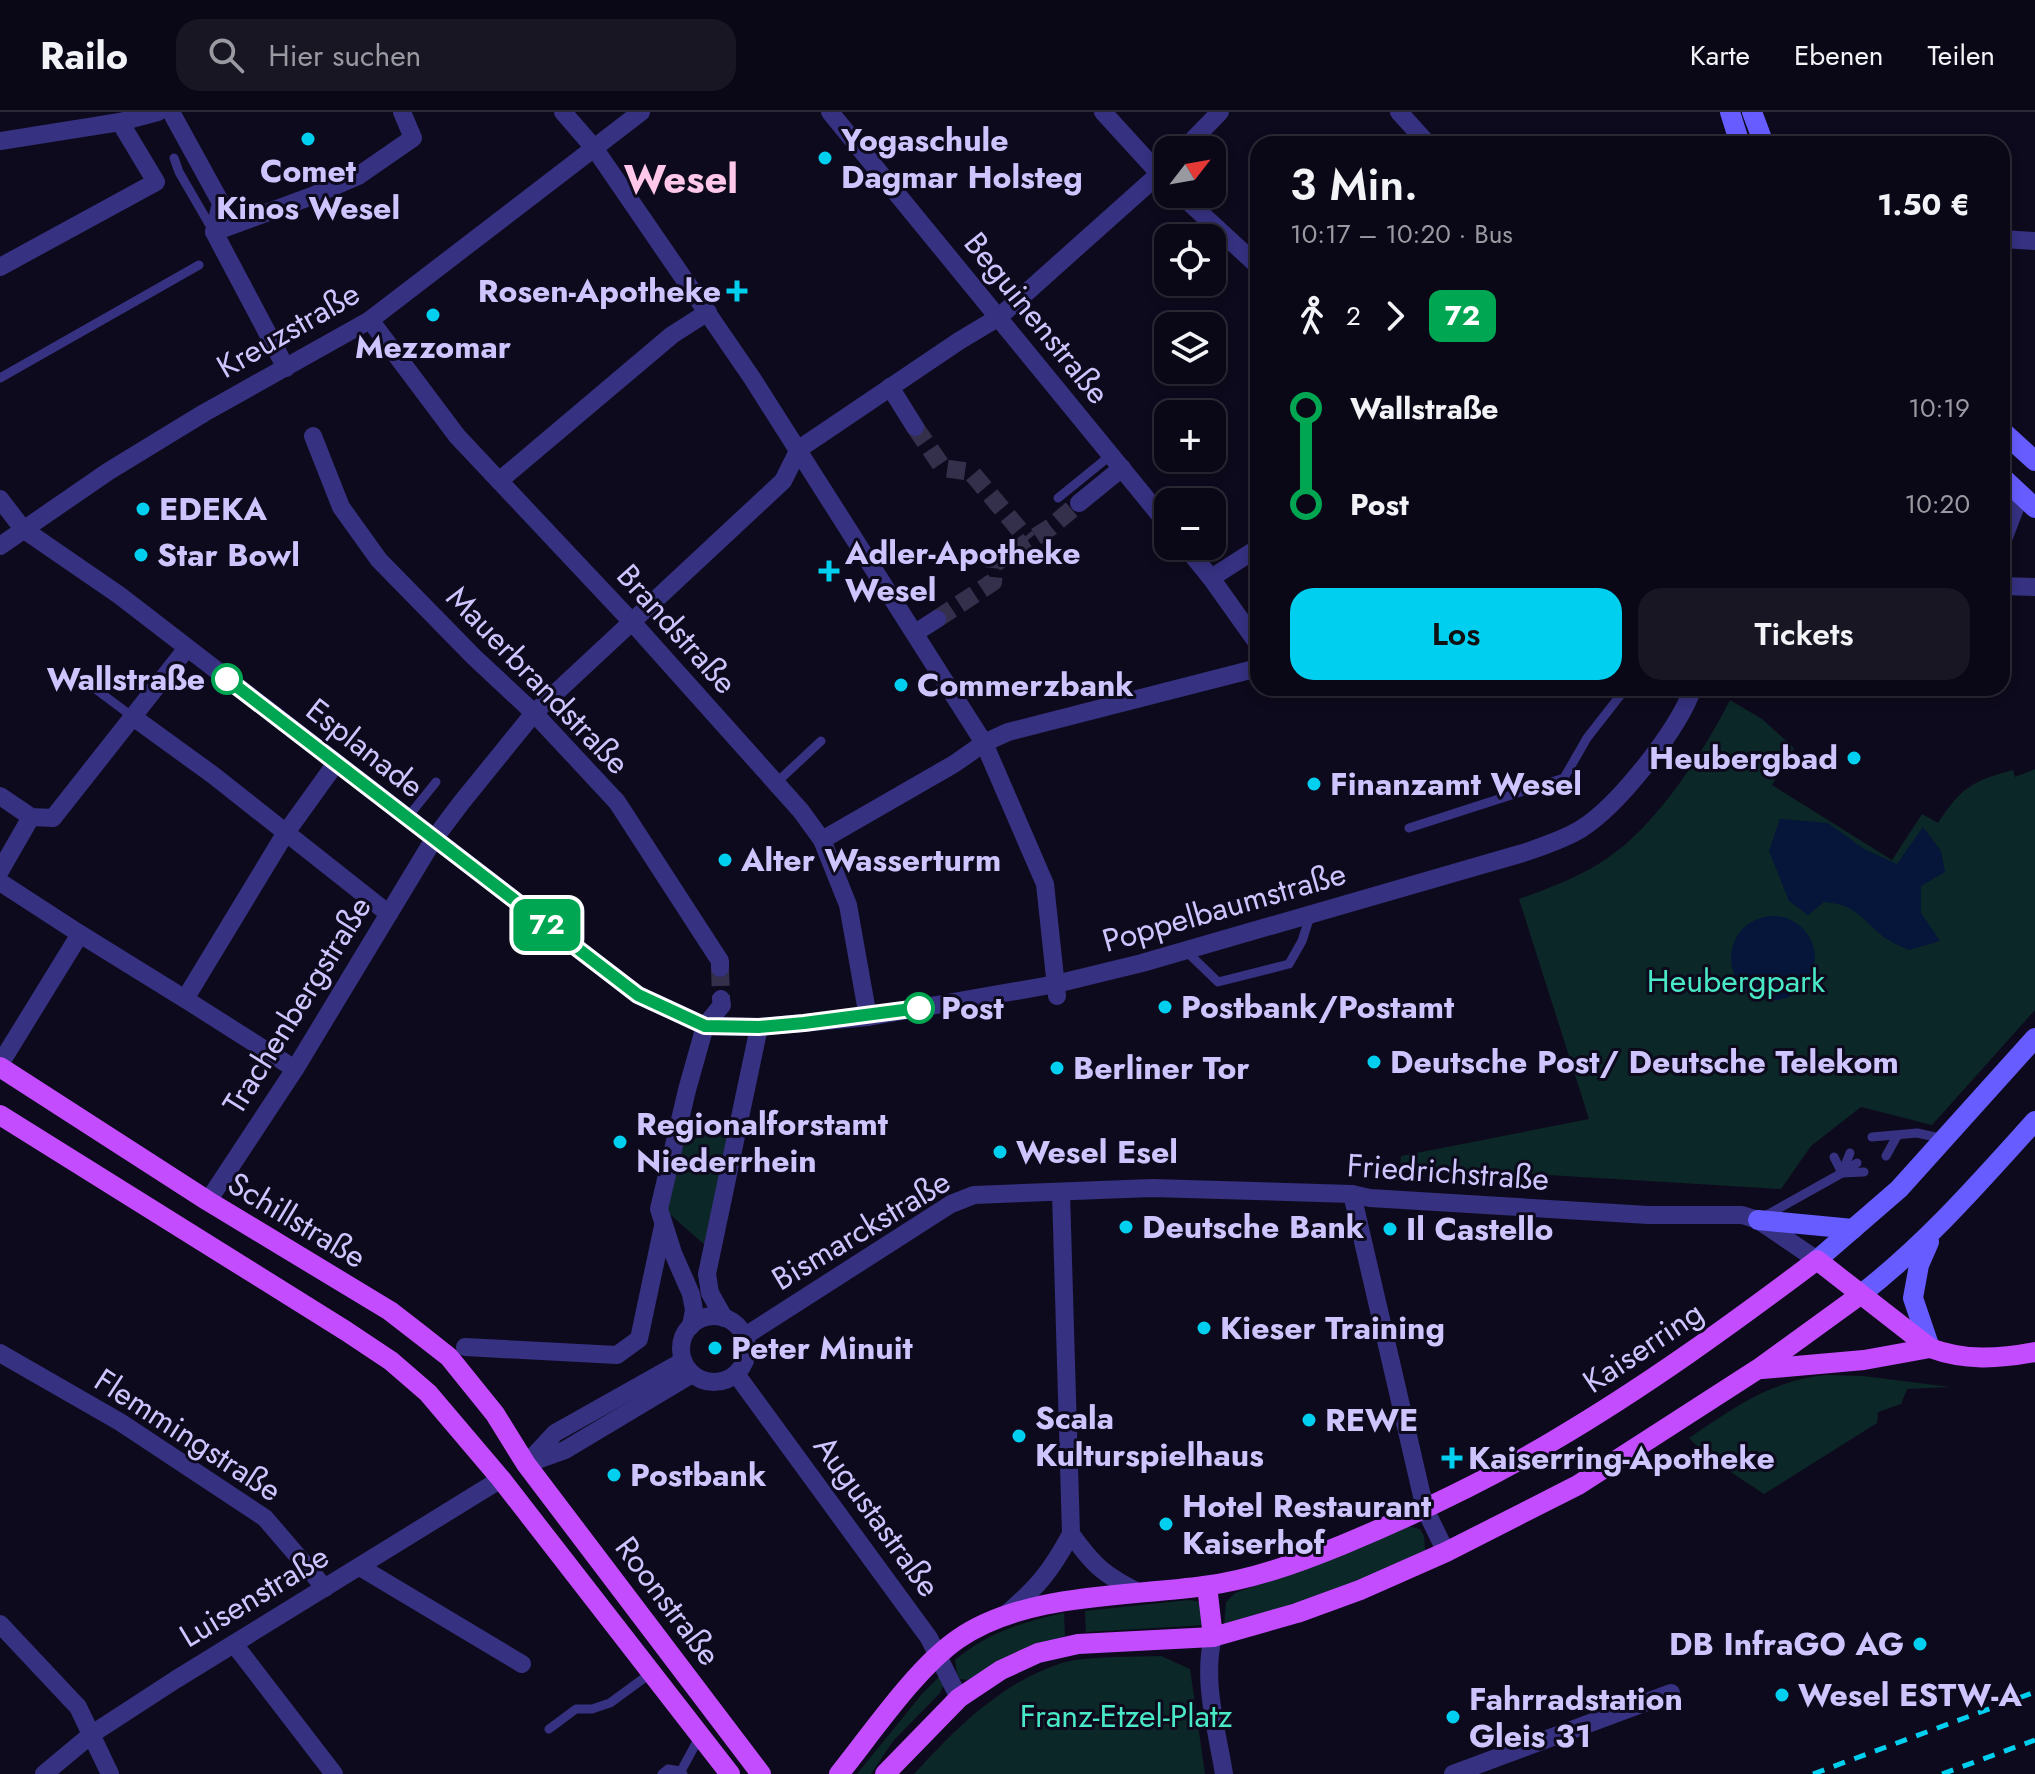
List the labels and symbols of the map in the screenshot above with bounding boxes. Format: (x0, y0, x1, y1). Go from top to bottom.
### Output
place label: Yogaschule Dagmar Holsteg (840, 117, 1083, 200)
marker: Comet Kinos Wesel (299, 130, 317, 148)
north arrow (1154, 136, 1226, 208)
place label: Comet Kinos Wesel (216, 148, 400, 231)
marker: Yogaschule Dagmar Holsteg (816, 149, 834, 167)
district label: Wesel (624, 150, 738, 208)
street label: Beguinenstraße (953, 222, 1121, 414)
place label: Rosen-Apotheke (478, 268, 721, 314)
street label: Kreuzstraße (208, 271, 368, 389)
marker: Rosen-Apotheke (728, 282, 746, 300)
marker: Mezzomar (424, 306, 442, 324)
place label: Mezzomar (355, 324, 511, 370)
place label: EDEKA (159, 486, 267, 532)
marker: EDEKA (134, 500, 152, 518)
place label: Adler-Apotheke Wesel (844, 530, 1081, 613)
place label: Star Bowl (157, 532, 300, 578)
marker: Star Bowl (132, 546, 150, 564)
street label: Brandstraße (606, 554, 748, 704)
marker: Adler-Apotheke Wesel (820, 562, 838, 580)
street label: Mauerbrandstraße (436, 575, 640, 785)
place label: Wallstraße (47, 656, 205, 702)
place label: Commerzbank (917, 662, 1134, 708)
marker: Wallstraße (212, 664, 242, 694)
marker: Commerzbank (892, 676, 910, 694)
street label: Esplanade (296, 687, 434, 809)
place label: Heubergbad (1649, 735, 1838, 781)
marker: Heubergbad (1845, 749, 1863, 767)
place label: Finanzamt Wesel (1330, 761, 1582, 807)
marker: Finanzamt Wesel (1305, 775, 1323, 793)
place label: Alter Wasserturm (740, 837, 1001, 883)
street label: Poppelbaumstraße (1097, 850, 1351, 964)
marker: Alter Wasserturm (716, 851, 734, 869)
street label: Trachenbergstraße (212, 887, 382, 1123)
line badge: 72 (511, 899, 583, 951)
park label: Heubergpark (1647, 958, 1826, 1004)
place label: Postbank/Postamt (1181, 984, 1455, 1030)
place label: Post (941, 985, 1004, 1031)
marker: Post (904, 993, 934, 1023)
marker: Postbank/Postamt (1156, 998, 1174, 1016)
place label: Deutsche Post/ Deutsche Telekom (1390, 1039, 1899, 1085)
place label: Berliner Tor (1073, 1045, 1249, 1091)
marker: Deutsche Post/ Deutsche Telekom (1365, 1053, 1383, 1071)
marker: Berliner Tor (1048, 1059, 1066, 1077)
place label: Regionalforstamt Niederrhein (636, 1101, 889, 1184)
place label: Wesel Esel (1016, 1129, 1178, 1175)
marker: Regionalforstamt Niederrhein (611, 1133, 629, 1151)
street label: Friedrichstraße (1346, 1142, 1550, 1202)
marker: Wesel Esel (991, 1143, 1009, 1161)
street label: Bismarckstraße (763, 1159, 959, 1301)
street label: Schillstraße (219, 1161, 375, 1279)
place label: Deutsche Bank (1142, 1204, 1365, 1250)
place label: Il Castello (1406, 1206, 1553, 1252)
marker: Deutsche Bank (1117, 1218, 1135, 1236)
marker: Il Castello (1381, 1220, 1399, 1238)
street label: Kaiserring (1574, 1290, 1712, 1404)
place label: Kieser Training (1220, 1305, 1445, 1351)
marker: Kieser Training (1195, 1319, 1213, 1337)
place label: Peter Minuit (731, 1325, 914, 1371)
marker: Peter Minuit (706, 1339, 724, 1357)
street label: Flemmingstraße (85, 1357, 291, 1513)
place label: Scala Kulturspielhaus (1035, 1395, 1264, 1478)
place label: REWE (1325, 1397, 1418, 1443)
marker: REWE (1300, 1411, 1318, 1429)
street label: Augustastraße (803, 1426, 951, 1606)
marker: Scala Kulturspielhaus (1010, 1427, 1028, 1445)
place label: Kaiserring-Apotheke (1468, 1435, 1775, 1481)
marker: Kaiserring-Apotheke (1443, 1449, 1461, 1467)
place label: Postbank (630, 1452, 767, 1498)
marker: Postbank (605, 1466, 623, 1484)
place label: Hotel Restaurant Kaiserhof (1182, 1483, 1432, 1566)
marker: Hotel Restaurant Kaiserhof (1157, 1515, 1175, 1533)
street label: Roonstraße (604, 1527, 732, 1675)
street label: Luisenstraße (171, 1533, 337, 1659)
place label: DB InfraGO AG (1669, 1621, 1904, 1667)
marker: DB InfraGO AG (1911, 1635, 1929, 1653)
place label: Wesel ESTW-A (1798, 1672, 2022, 1718)
place label: Fahrradstation Gleis 31 (1469, 1676, 1683, 1759)
marker: Wesel ESTW-A (1773, 1686, 1791, 1704)
park label: Franz-Etzel-Platz (1020, 1693, 1233, 1739)
marker: Fahrradstation Gleis 31 (1444, 1708, 1462, 1726)

